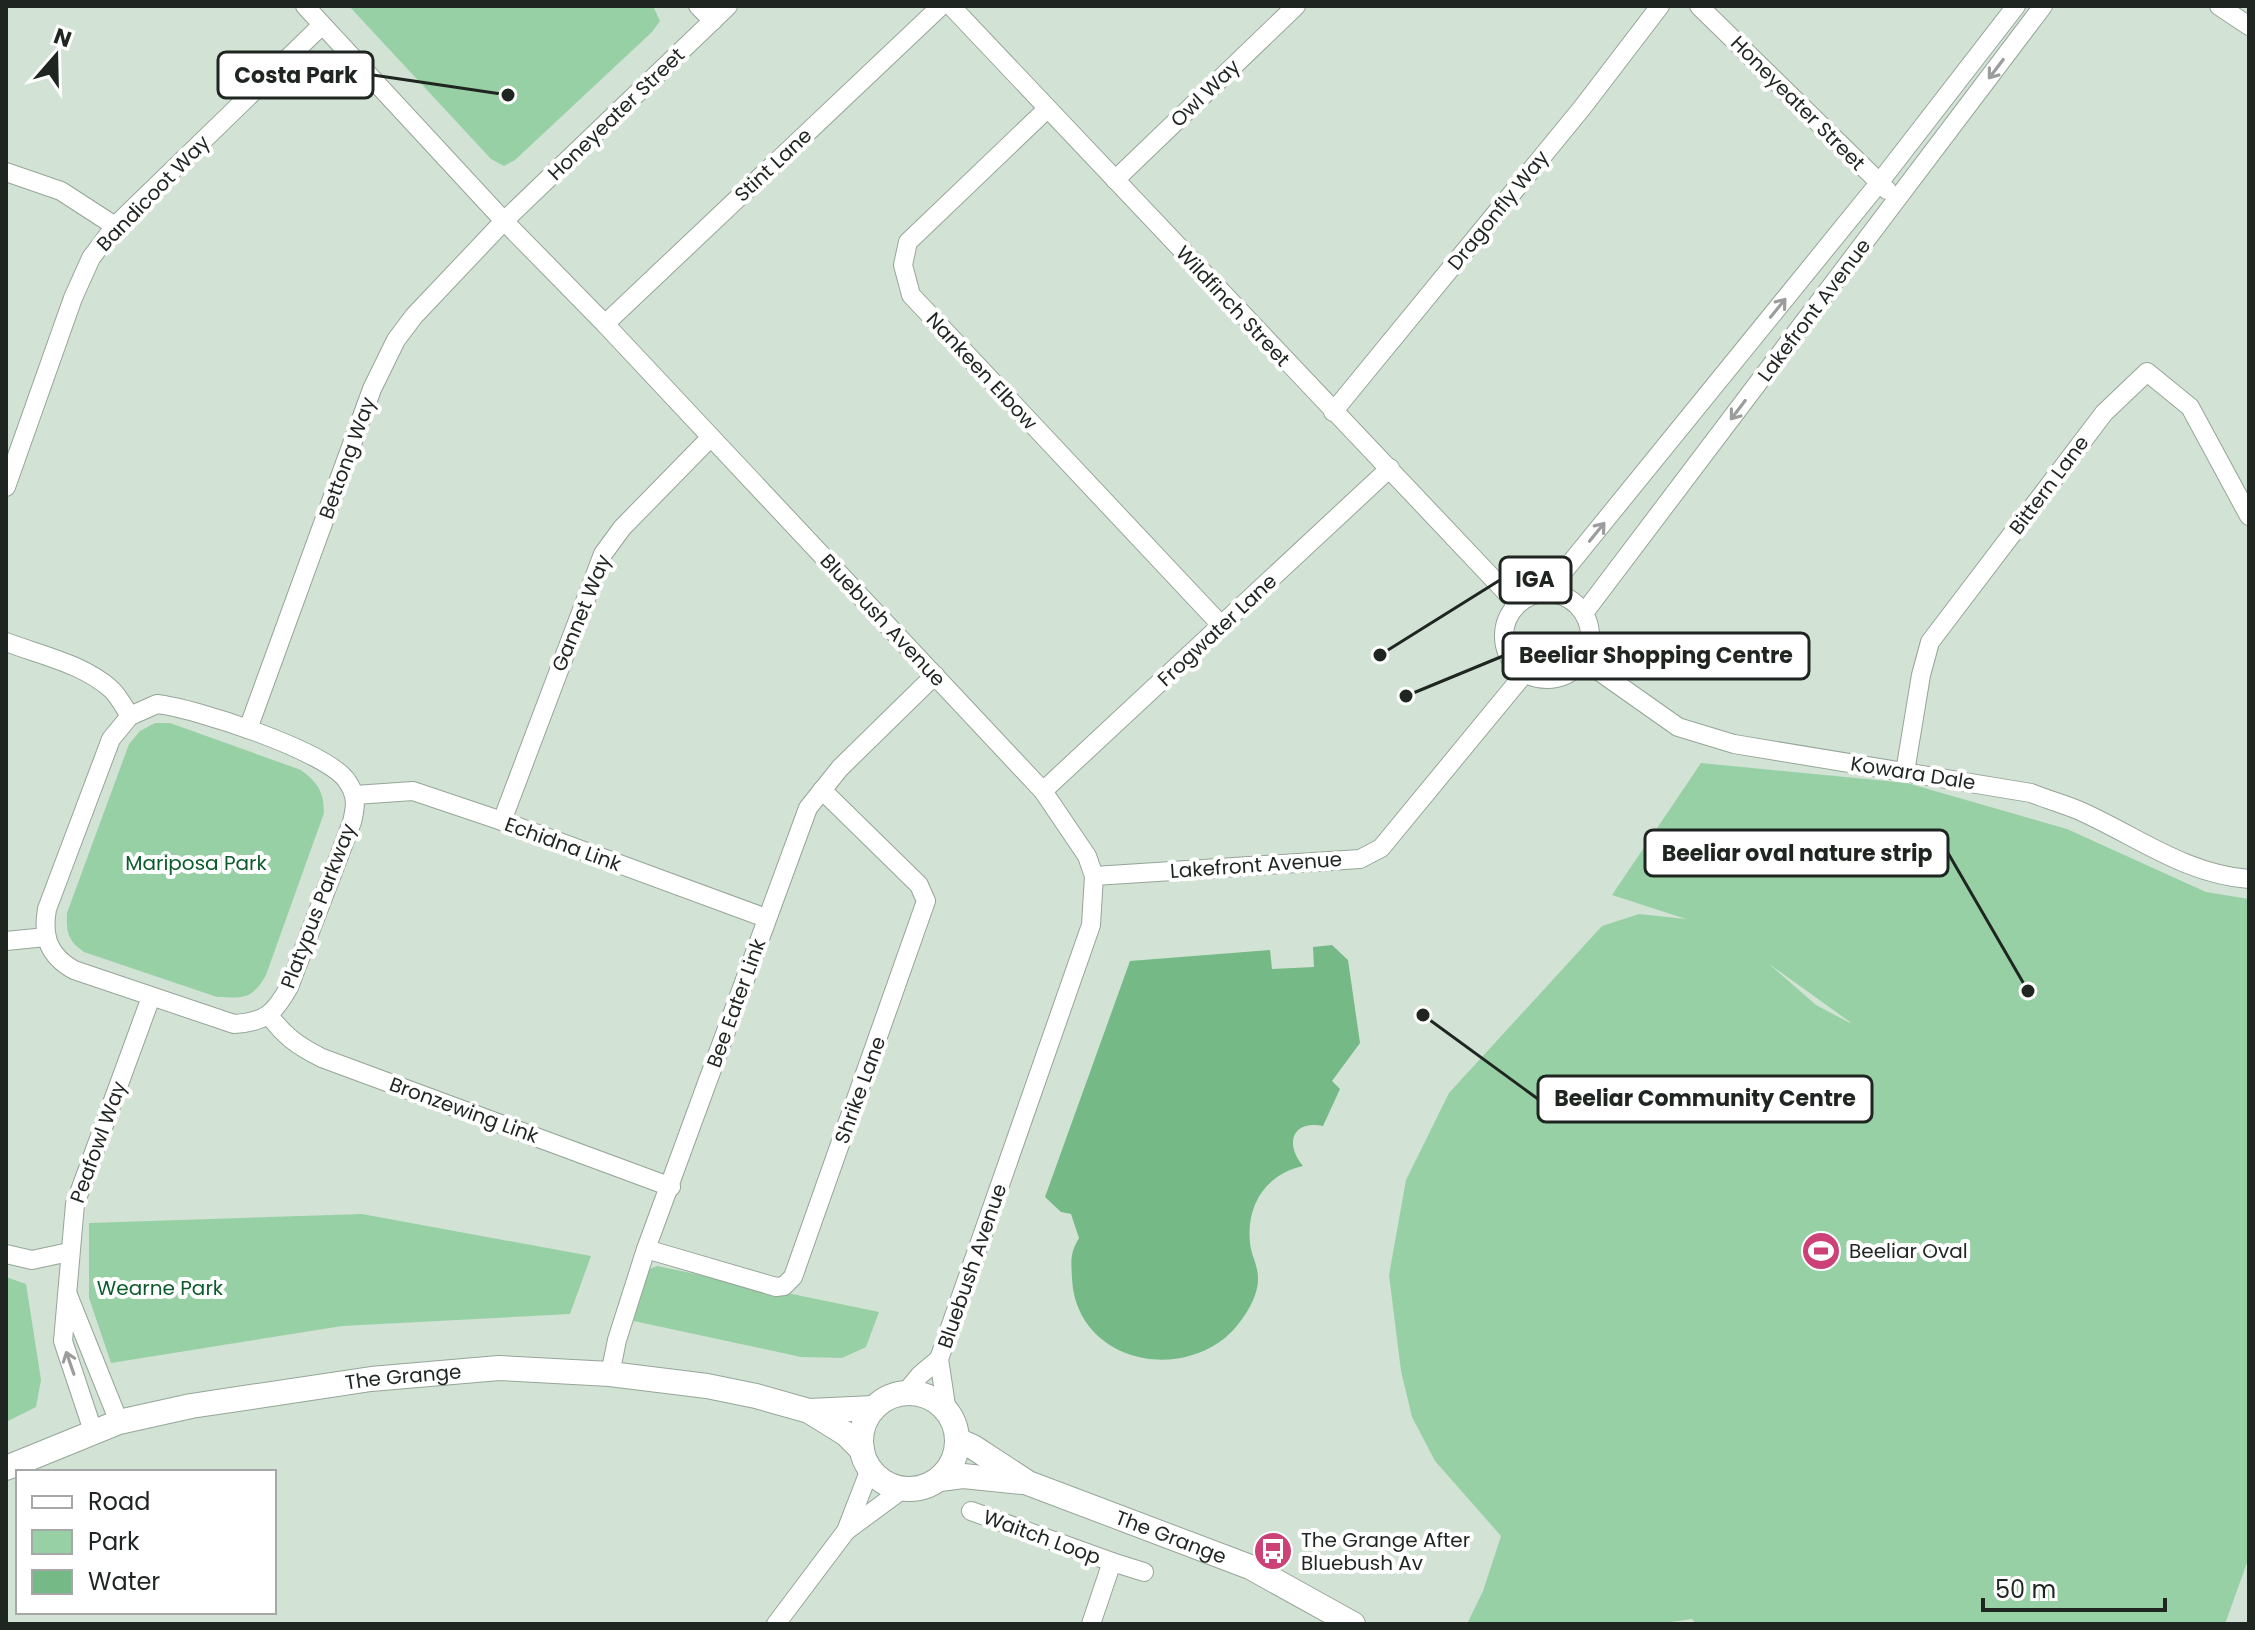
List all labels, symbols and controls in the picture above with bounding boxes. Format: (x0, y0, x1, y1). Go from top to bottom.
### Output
north arrow (16, 16, 96, 96)
text: N (50, 20, 76, 55)
street label: Honeyeater Street (1724, 29, 1872, 177)
street label: Honeyeater Street (542, 41, 690, 187)
callout: Costa Park (218, 52, 373, 98)
street label: Owl Way (1164, 53, 1246, 133)
one-way arrow (1988, 57, 2004, 79)
text: Costa Park (234, 60, 358, 91)
street label: Stint Lane (728, 122, 818, 208)
street label: Bandicoot Way (90, 129, 216, 257)
street label: Dragonfly Way (1441, 144, 1555, 276)
street label: Lakefront Avenue (1751, 233, 1877, 387)
street label: Wildfinch Street (1170, 239, 1296, 373)
one-way arrow (1769, 298, 1787, 319)
street label: Nankeen Elbow (920, 306, 1044, 436)
street label: Bettong Way (312, 393, 382, 523)
one-way arrow (1730, 399, 1747, 420)
street label: Bittern Lane (2003, 430, 2095, 540)
one-way arrow (1588, 522, 1605, 543)
street label: Bluebush Avenue (814, 547, 952, 693)
street label: Gannet Way (545, 550, 617, 676)
callout: IGA (1500, 557, 1571, 603)
text: IGA (1515, 564, 1555, 595)
street label: Frogwater Lane (1151, 567, 1283, 693)
callout: Beeliar Shopping Centre (1503, 633, 1809, 679)
text: Beeliar Shopping Centre (1519, 640, 1793, 671)
street label: Kowara Dale (1849, 749, 1977, 797)
street label: Echidna Link (501, 810, 626, 878)
street label: Platypus Parkway (274, 819, 362, 993)
callout: Beeliar oval nature strip (1645, 830, 1948, 876)
text: Beeliar oval nature strip (1662, 838, 1932, 869)
street label: Lakefront Avenue (1169, 845, 1343, 885)
park label: Mariposa Park (125, 849, 267, 877)
street label: Bee Eater Link (700, 934, 773, 1071)
street label: Shrike Lane (828, 1032, 892, 1148)
street label: Bronzewing Link (386, 1070, 543, 1150)
callout: Beeliar Community Centre (1538, 1076, 1872, 1122)
street label: Peafowl Way (63, 1077, 133, 1207)
text: Beeliar Community Centre (1554, 1083, 1856, 1114)
street label: Bluebush Avenue (931, 1180, 1013, 1352)
sports icon: Beeliar Oval (1800, 1230, 1842, 1272)
place label: Beeliar Oval (1849, 1237, 1968, 1265)
park label: Wearne Park (97, 1274, 224, 1302)
one-way arrow (62, 1351, 77, 1376)
street label: The Grange (343, 1357, 462, 1397)
legend (16, 1470, 276, 1614)
text: Road (88, 1485, 150, 1518)
street label: Waitch Loop (979, 1503, 1105, 1571)
street label: The Grange (1111, 1503, 1230, 1571)
text: Park (88, 1525, 140, 1558)
place label: The Grange After Bluebush Av (1301, 1526, 1470, 1577)
bus stop icon: The Grange After Bluebush Av (1252, 1530, 1294, 1572)
scale bar (1983, 1562, 2165, 1612)
text: Water (88, 1565, 160, 1598)
text: 50 m (1995, 1573, 2056, 1606)

